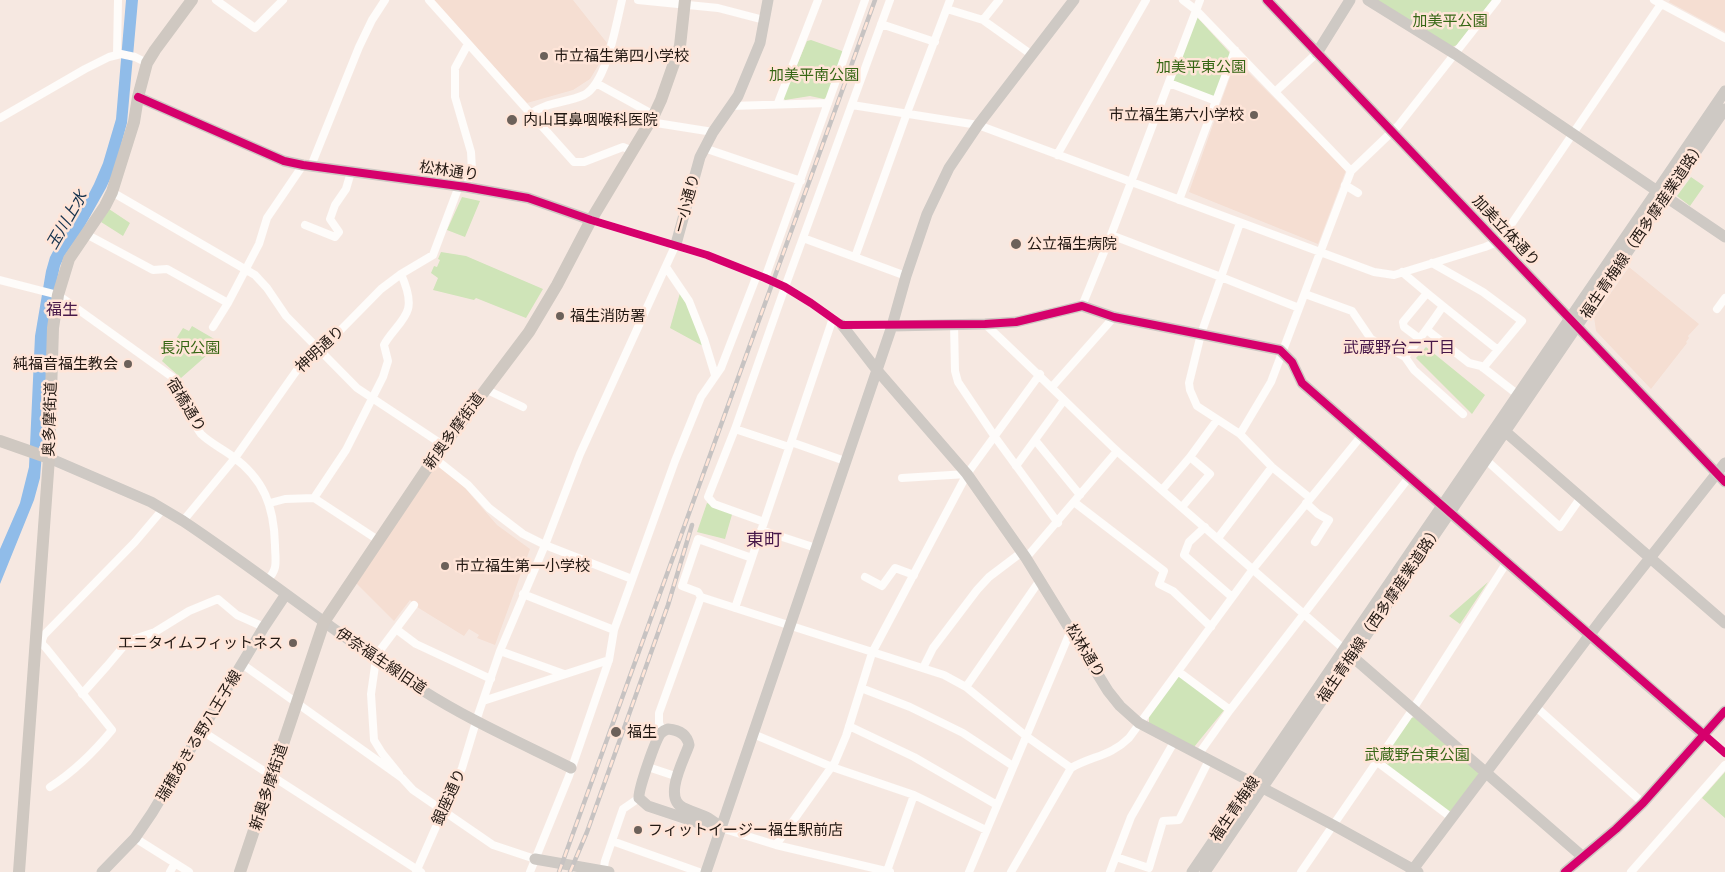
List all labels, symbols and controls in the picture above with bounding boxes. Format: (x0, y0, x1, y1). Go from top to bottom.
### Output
park label: 加美平公園 (1413, 12, 1487, 30)
place label: 市立福生第四小学校 (554, 47, 689, 65)
marker: 市立福生第四小学校 (538, 50, 550, 62)
park label: 加美平東公園 (1156, 58, 1246, 76)
park label: 加美平南公園 (769, 66, 859, 84)
place label: 市立福生第六小学校 (1109, 106, 1244, 124)
marker: 市立福生第六小学校 (1248, 109, 1260, 121)
place label: 内山耳鼻咽喉科医院 (523, 111, 658, 129)
marker: 内山耳鼻咽喉科医院 (505, 113, 519, 127)
street label: 福生青梅線（西多摩産業道路） (1577, 138, 1709, 322)
street label: 松林通り (418, 158, 480, 184)
street label: 一小通り (671, 172, 703, 234)
water label: 玉川上水 (43, 187, 91, 253)
street label: 加美立体通り (1469, 192, 1543, 270)
place label: 公立福生病院 (1027, 235, 1117, 253)
marker: 公立福生病院 (1009, 237, 1023, 251)
district label: 福生 (46, 300, 78, 320)
place label: 福生消防署 (570, 307, 645, 325)
marker: 福生消防署 (554, 310, 566, 322)
street label: 神明通り (292, 322, 348, 376)
district label: 武蔵野台二丁目 (1343, 338, 1455, 358)
park label: 長沢公園 (160, 339, 220, 357)
place label: 純福音福生教会 (13, 355, 118, 373)
marker: 純福音福生教会 (122, 358, 134, 370)
street label: 宿橋通り (163, 375, 209, 435)
street label: 奥多摩街道 (40, 381, 60, 457)
street label: 新奥多摩街道 (420, 389, 488, 473)
street label: 福生青梅線（西多摩産業道路） (1314, 522, 1446, 706)
district label: 東町 (746, 529, 782, 551)
place label: 市立福生第一小学校 (455, 557, 590, 575)
marker: 市立福生第一小学校 (439, 560, 451, 572)
street label: 松林通り (1062, 621, 1108, 681)
street label: 伊奈福生線旧道 (332, 624, 430, 698)
place label: エニタイムフィットネス (118, 634, 283, 652)
marker: エニタイムフィットネス (287, 637, 299, 649)
street label: 瑞穂あきる野八王子線 (153, 667, 245, 805)
place label: 福生 (627, 723, 657, 741)
marker: 福生 (609, 725, 623, 739)
street label: 新奥多摩街道 (247, 741, 291, 833)
park label: 武蔵野台東公園 (1365, 746, 1469, 764)
street label: 銀座通り (429, 766, 469, 828)
street label: 福生青梅線 (1207, 773, 1263, 845)
place label: フィットイージー福生駅前店 (648, 821, 843, 839)
marker: フィットイージー福生駅前店 (632, 824, 644, 836)

